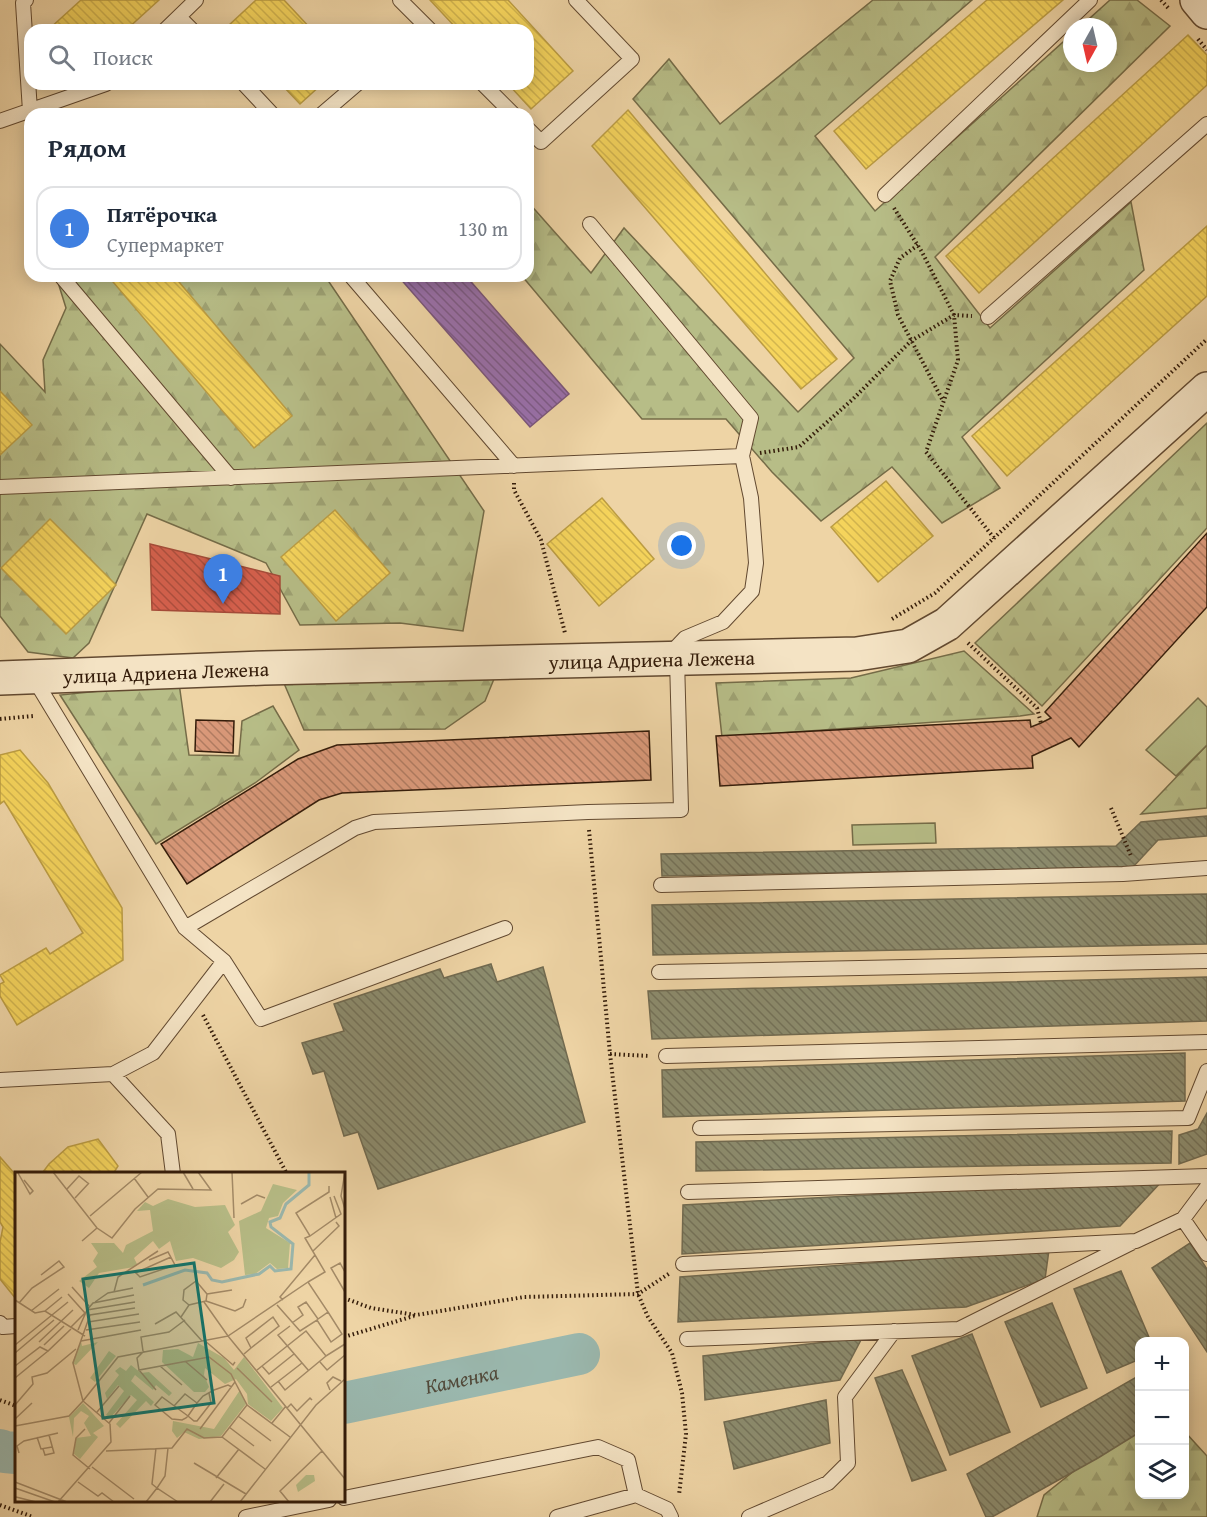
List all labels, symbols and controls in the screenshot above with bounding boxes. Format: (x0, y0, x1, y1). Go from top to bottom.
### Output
north arrow (1063, 18, 1117, 72)
search box (24, 24, 534, 90)
icon: search (45, 41, 78, 74)
text: Поиск (93, 41, 153, 73)
text: Рядом (48, 128, 126, 167)
text: Пятёрочка (107, 198, 217, 230)
text: 1 (64, 214, 75, 243)
text: 130 m (458, 214, 508, 243)
text: Супермаркет (107, 230, 224, 259)
your location (667, 531, 696, 560)
pin: 1 (204, 554, 242, 604)
street label: улица Адриена Лежена (547, 642, 756, 676)
street label: улица Адриена Лежена (61, 653, 270, 690)
inset map (15, 1172, 345, 1502)
map controls (1135, 1337, 1189, 1499)
button: + (1135, 1337, 1189, 1391)
water label: Каменка (422, 1356, 501, 1401)
button: − (1135, 1391, 1189, 1445)
button: layers (1135, 1445, 1189, 1499)

